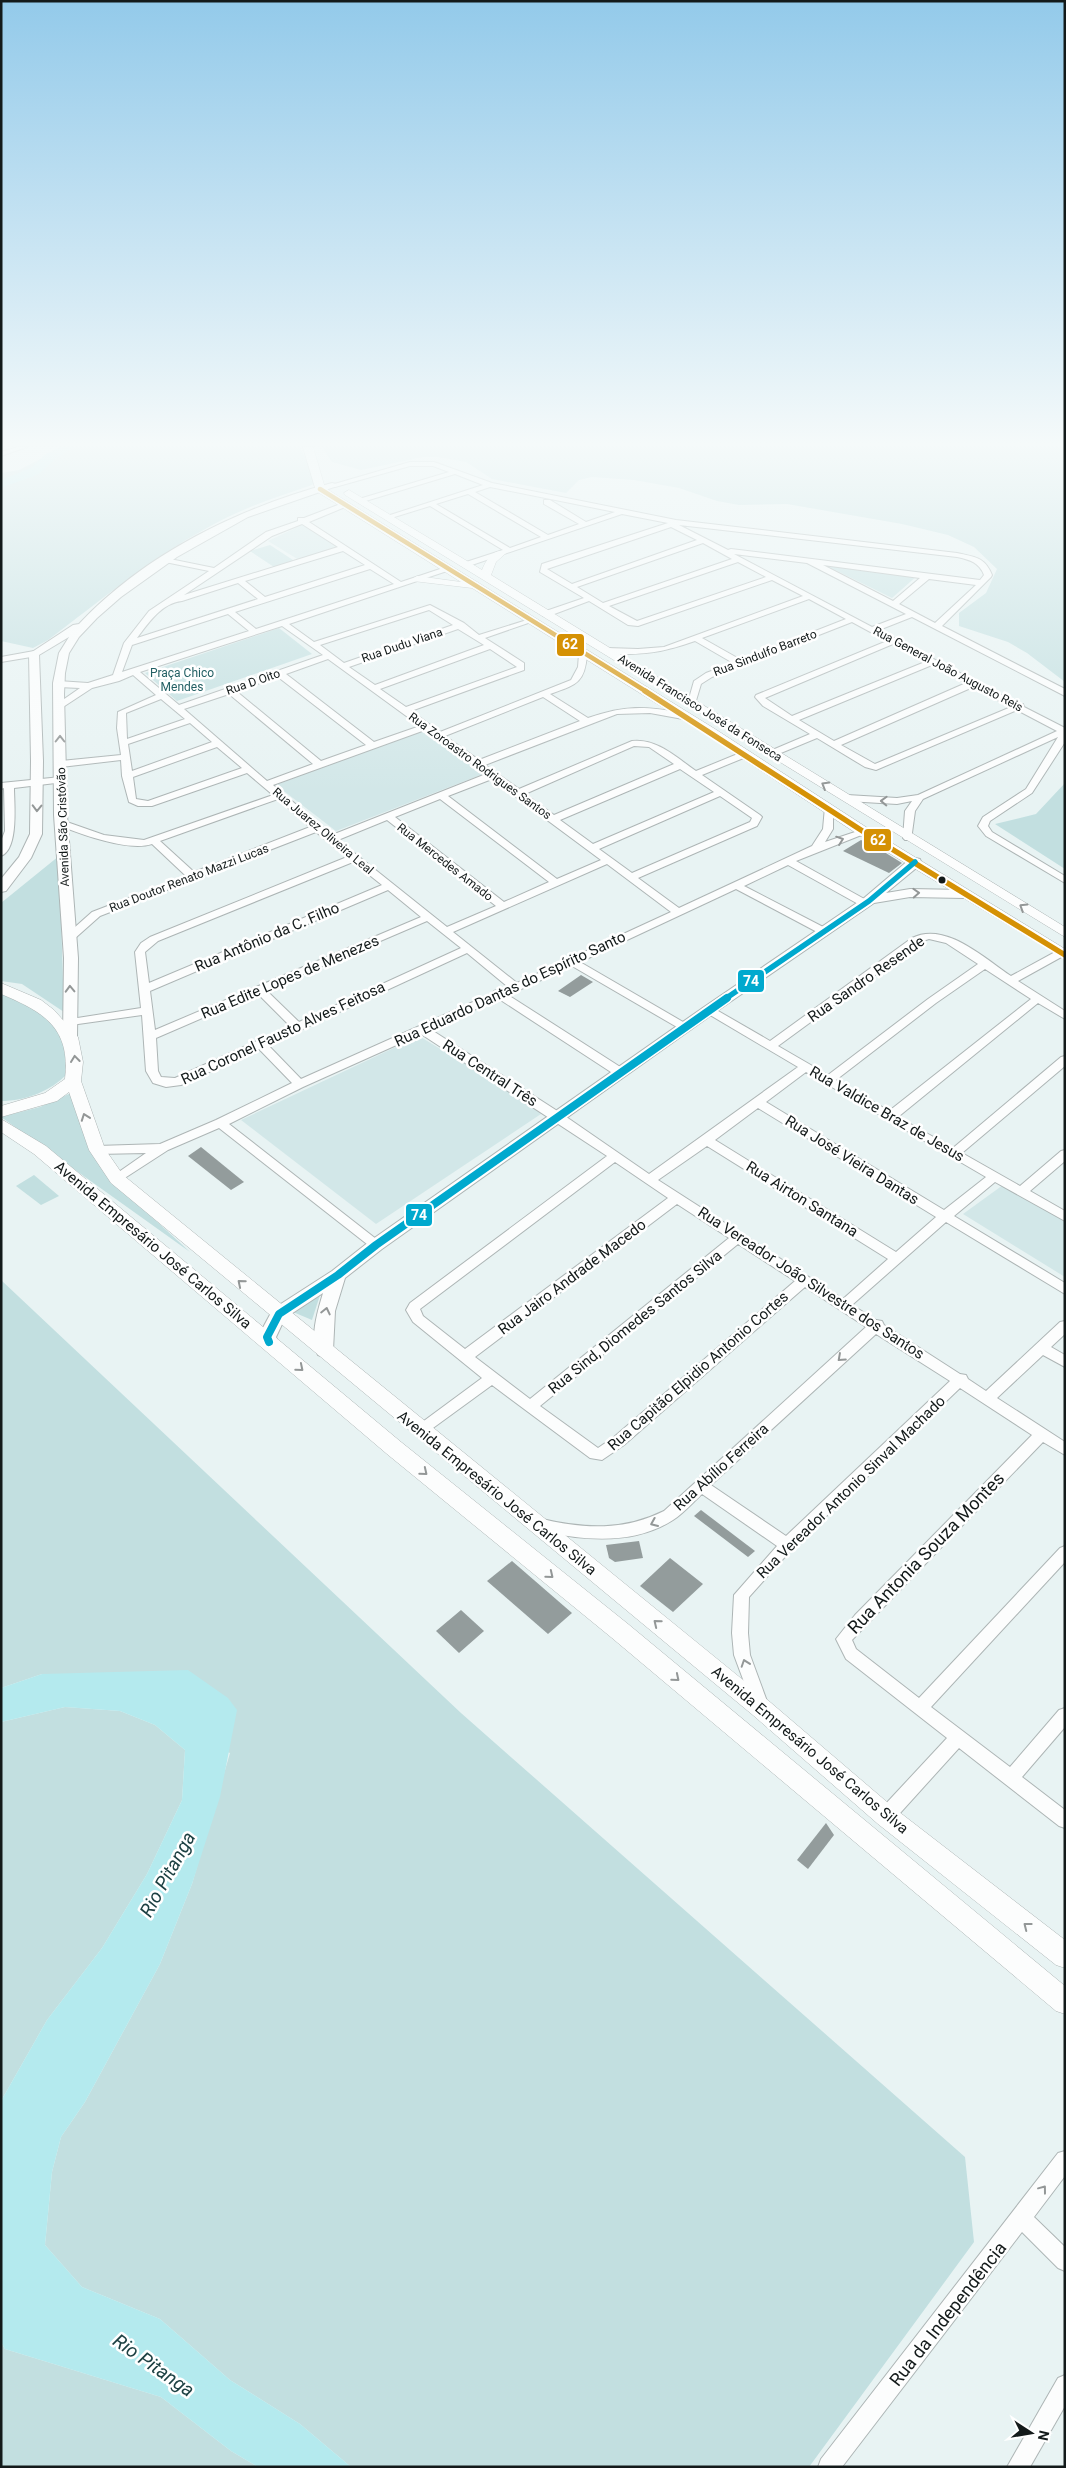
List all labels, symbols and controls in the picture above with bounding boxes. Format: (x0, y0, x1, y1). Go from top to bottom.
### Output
street label: Rua General João Augusto Reis (871, 623, 1025, 715)
street label: Rua Dudu Viana (360, 625, 444, 665)
street label: Rua Sindulfo Barreto (711, 627, 819, 679)
line badge: 62 (556, 633, 585, 657)
text: 62 (562, 636, 578, 652)
street label: Avenida Francisco José da Fonseca (615, 651, 785, 765)
park label: Praça Chico Mendes (150, 666, 214, 694)
street label: Rua D Oito (224, 666, 282, 698)
street label: Rua Zoroastro Rodrigues Santos (406, 710, 554, 822)
one-way arrow (55, 735, 65, 742)
street label: Avenida São Cristóvão (54, 767, 72, 887)
one-way arrow (822, 782, 831, 791)
street label: Rua Juarez Oliveira Leal (270, 785, 376, 877)
one-way arrow (880, 795, 888, 806)
one-way arrow (31, 804, 42, 812)
street label: Rua Mercedes Amado (394, 820, 496, 904)
line badge: 62 (863, 828, 892, 852)
text: 62 (870, 832, 886, 848)
one-way arrow (835, 835, 844, 845)
street label: Rua Doutor Renato Mazzi Lucas (107, 841, 271, 915)
unlabelled marker (937, 875, 947, 885)
one-way arrow (912, 887, 920, 898)
street label: Rua Antônio da C. Filho (192, 898, 342, 976)
one-way arrow (1020, 904, 1029, 914)
street label: Rua Eduardo Dantas do Espírito Santo (392, 927, 628, 1051)
street label: Rua Edite Lopes de Menezes (198, 931, 382, 1023)
street label: Rua Sandro Resende (804, 932, 928, 1026)
line badge: 74 (737, 969, 765, 993)
text: 74 (743, 973, 759, 989)
street label: Rua Coronel Fausto Alves Feitosa (178, 978, 388, 1088)
one-way arrow (65, 984, 75, 992)
street label: Rua Central Três (439, 1036, 541, 1110)
one-way arrow (70, 1055, 81, 1063)
street label: Rua Valdice Braz de Jesus (806, 1062, 968, 1166)
street label: Rua José Vieira Dantas (782, 1112, 922, 1208)
one-way arrow (81, 1113, 91, 1122)
street label: Avenida Empresário José Carlos Silva (51, 1157, 255, 1333)
street label: Rua Airton Santana (743, 1157, 861, 1241)
line badge: 74 (405, 1203, 433, 1227)
street label: Rua Vereador João Silvestre dos Santos (694, 1203, 928, 1363)
text: 74 (411, 1207, 427, 1223)
street label: Rua Jairo Andrade Macedo (495, 1216, 649, 1338)
street label: Rua Sind, Diomedes Santos Silva (545, 1246, 725, 1398)
one-way arrow (238, 1280, 247, 1289)
street label: Rua Capitão Elpidio Antonio Cortes (604, 1288, 792, 1454)
one-way arrow (320, 1307, 331, 1316)
one-way arrow (837, 1352, 846, 1361)
one-way arrow (294, 1362, 303, 1370)
street label: Rua Vereador Antonio Sinval Machado (753, 1392, 949, 1582)
street label: Avenida Empresário José Carlos Silva (394, 1407, 600, 1579)
street label: Rua Abílio Ferreira (670, 1420, 772, 1514)
one-way arrow (418, 1467, 427, 1475)
street label: Rua Antonia Souza Montes (843, 1468, 1008, 1638)
one-way arrow (650, 1516, 659, 1526)
one-way arrow (544, 1569, 553, 1577)
one-way arrow (654, 1620, 663, 1629)
one-way arrow (741, 1659, 751, 1668)
street label: Avenida Empresário José Carlos Silva (708, 1662, 912, 1838)
one-way arrow (670, 1672, 679, 1681)
water label: Rio Pitanga (135, 1828, 200, 1921)
one-way arrow (1023, 1923, 1032, 1932)
one-way arrow (1037, 2185, 1046, 2195)
street label: Rua da Independência (885, 2237, 1010, 2390)
water label: Rio Pitanga (109, 2329, 199, 2402)
north arrow (1006, 2408, 1056, 2458)
text: N (1035, 2429, 1053, 2442)

